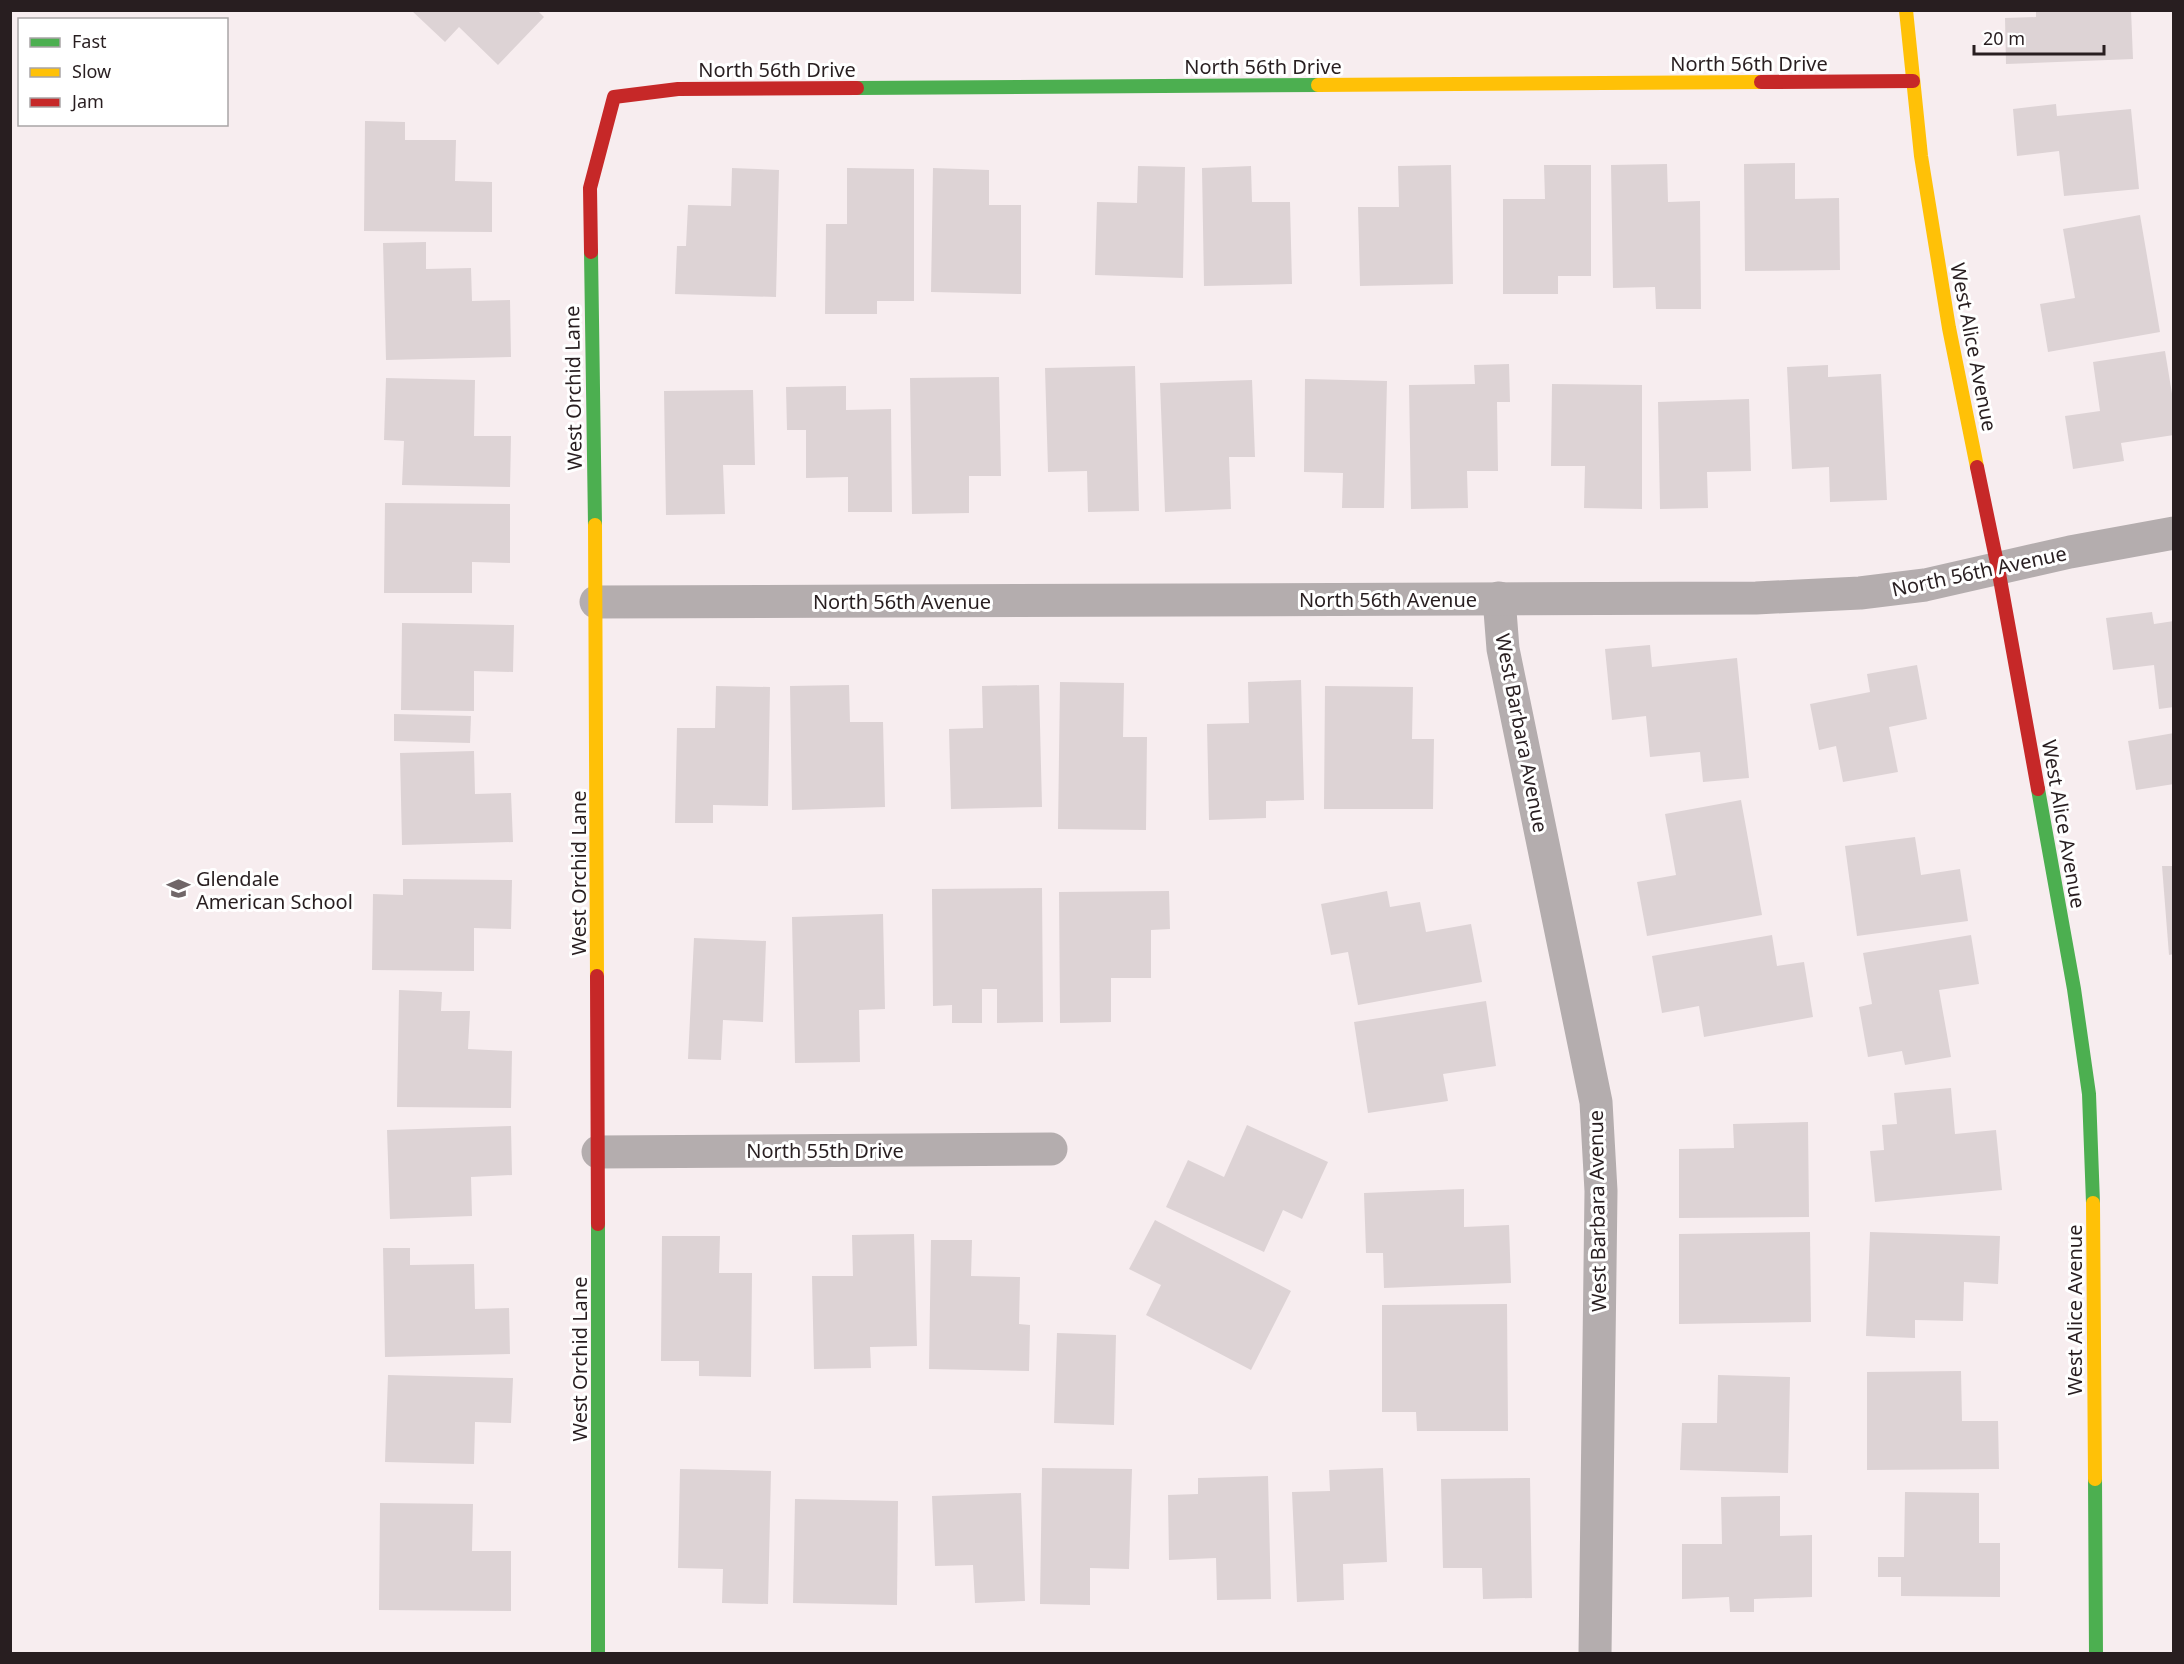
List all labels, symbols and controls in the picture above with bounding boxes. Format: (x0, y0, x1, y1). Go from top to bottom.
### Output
legend (18, 18, 228, 126)
scale bar (1974, 18, 2104, 56)
text: 20 m (1983, 26, 2025, 50)
text: Fast (72, 29, 107, 53)
street label: North 56th Drive (1670, 50, 1828, 77)
street label: North 56th Drive (1184, 53, 1342, 80)
street label: North 56th Drive (698, 56, 856, 83)
text: Slow (72, 59, 111, 83)
text: Jam (70, 89, 104, 113)
street label: West Alice Avenue (1944, 261, 2004, 433)
street label: West Orchid Lane (558, 305, 588, 471)
street label: North 56th Avenue (1889, 539, 2069, 603)
street label: North 56th Avenue (1299, 586, 1477, 613)
street label: North 56th Avenue (813, 588, 991, 615)
street label: West Barbara Avenue (1489, 631, 1555, 835)
street label: West Alice Avenue (2036, 738, 2092, 910)
street label: West Orchid Lane (565, 791, 592, 955)
place label: Glendale American School (196, 865, 353, 915)
school or university icon: Glendale American School (165, 876, 191, 902)
street label: West Barbara Avenue (1582, 1110, 1612, 1312)
street label: North 55th Drive (746, 1137, 904, 1164)
street label: West Alice Avenue (2061, 1225, 2088, 1395)
street label: West Orchid Lane (566, 1277, 593, 1441)

